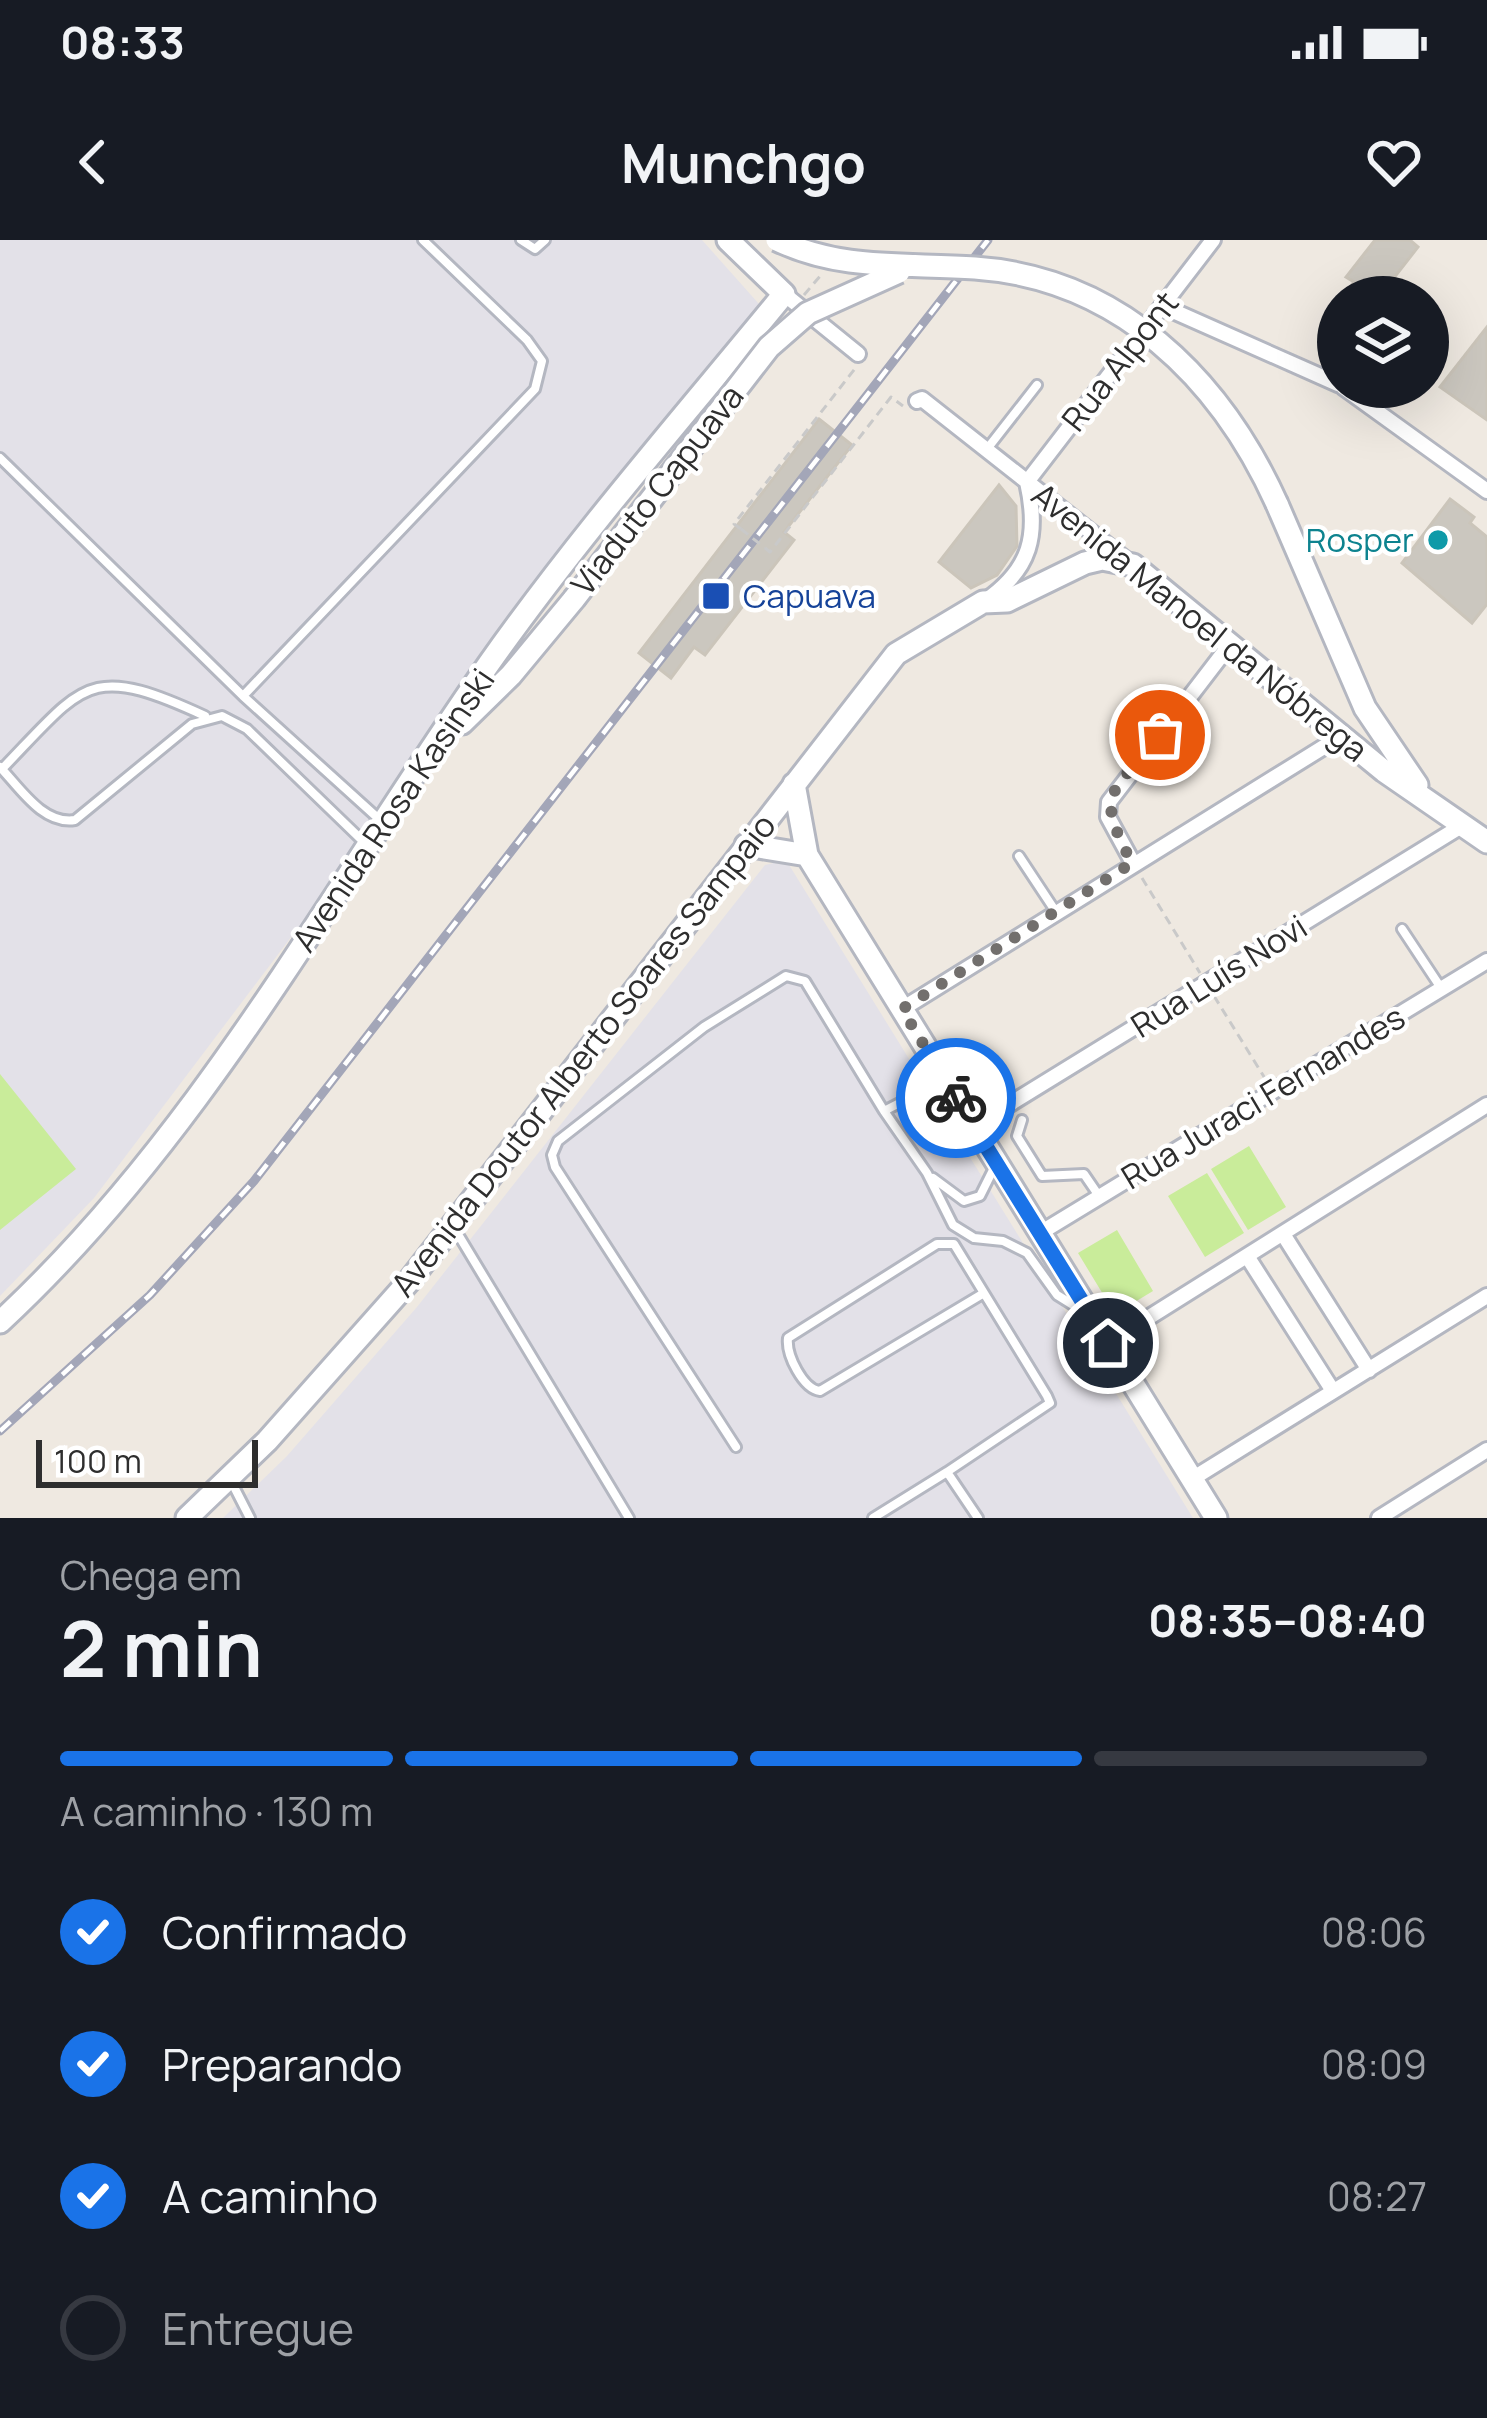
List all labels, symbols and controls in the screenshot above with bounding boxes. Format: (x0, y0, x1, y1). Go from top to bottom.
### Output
text: 08:33 (60, 11, 185, 73)
text: Munchgo (621, 125, 866, 199)
icon: back (60, 129, 126, 195)
icon: heart (1361, 129, 1427, 195)
map controls (1317, 276, 1449, 408)
button: layers (1317, 276, 1449, 408)
street label: Rua Alpont (1051, 282, 1188, 440)
street label: Viaduto Capuava (560, 375, 753, 604)
street label: Avenida Manoel da Nóbrega (1023, 472, 1378, 771)
place label: Rosper (1306, 517, 1414, 562)
marker: Rosper (1425, 527, 1451, 553)
place label: Capuava (743, 573, 876, 618)
marker: Capuava (700, 580, 732, 612)
street label: Avenida Rosa Kasinski (281, 659, 504, 960)
pin (1109, 684, 1211, 786)
icon: bag (1127, 702, 1193, 768)
street label: Avenida Doutor Alberto Soares Sampaio (380, 804, 785, 1305)
street label: Rua Luís Novi (1122, 904, 1315, 1047)
street label: Rua Juraci Fernandes (1113, 994, 1413, 1199)
courier (896, 1038, 1016, 1158)
icon: bike (923, 1065, 989, 1131)
pin (1057, 1292, 1159, 1394)
icon: home (1075, 1310, 1141, 1376)
scale bar (36, 1434, 258, 1487)
text: 100 m (54, 1438, 142, 1483)
text: Chega em (60, 1548, 242, 1602)
text: 08:35–08:40 (1148, 1589, 1427, 1651)
text: 2 min (60, 1594, 263, 1700)
text: A caminho · 130 m (60, 1784, 373, 1838)
icon: check (60, 1899, 126, 1965)
text: Confirmado (162, 1901, 407, 1963)
text: 08:06 (1321, 1905, 1427, 1959)
icon: check (60, 2031, 126, 2097)
text: Preparando (162, 2033, 402, 2095)
text: 08:09 (1321, 2037, 1427, 2091)
icon: check (60, 2163, 126, 2229)
text: A caminho (162, 2165, 378, 2227)
text: 08:27 (1327, 2169, 1427, 2223)
text: Entregue (162, 2297, 354, 2359)

